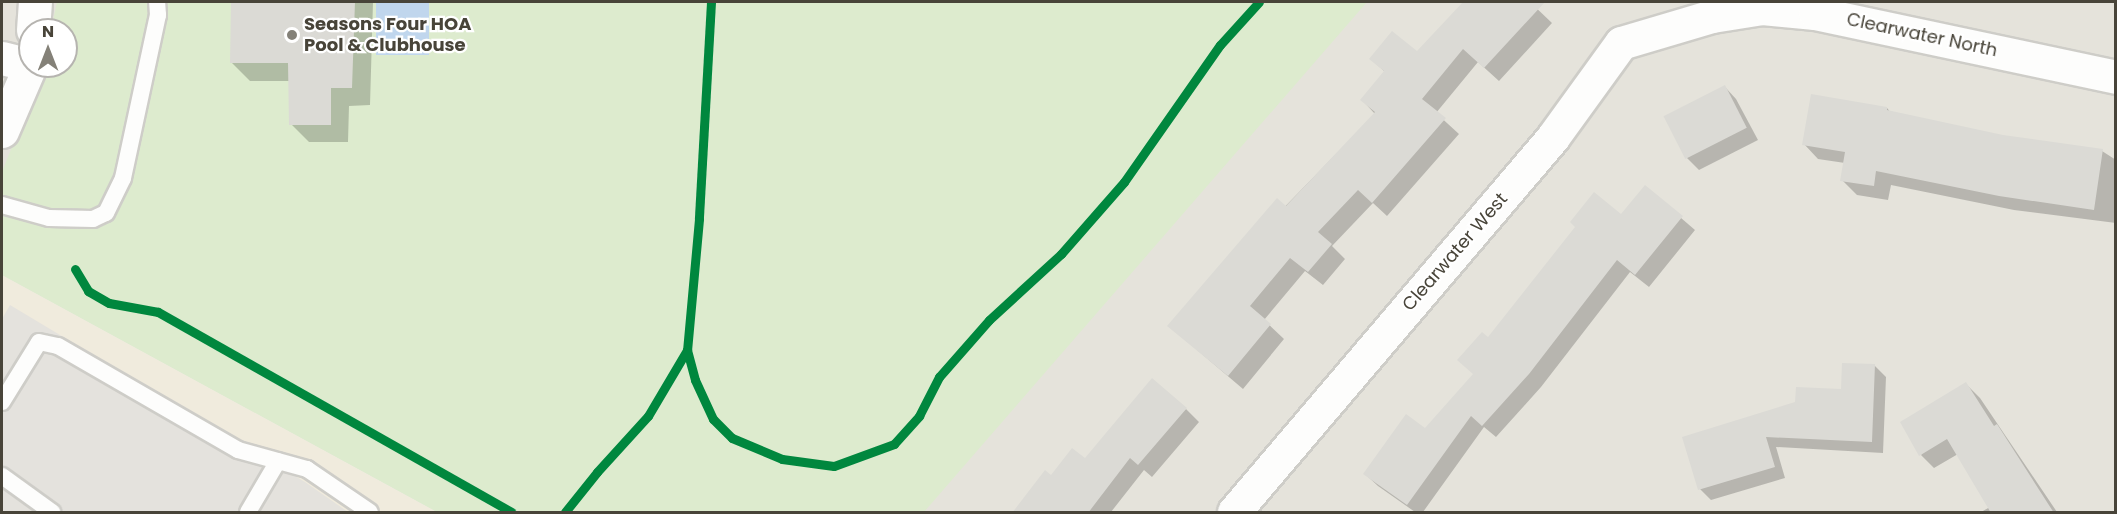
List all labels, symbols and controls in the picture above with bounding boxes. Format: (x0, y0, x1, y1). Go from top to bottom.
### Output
street label: Clearwater North (1845, 8, 1999, 62)
place label: Seasons Four HOA Pool & Clubhouse (304, 14, 471, 57)
north arrow (18, 18, 78, 78)
text: N (42, 20, 54, 43)
marker: Seasons Four HOA Pool & Clubhouse (285, 28, 299, 42)
street label: Clearwater West (1398, 189, 1512, 315)

